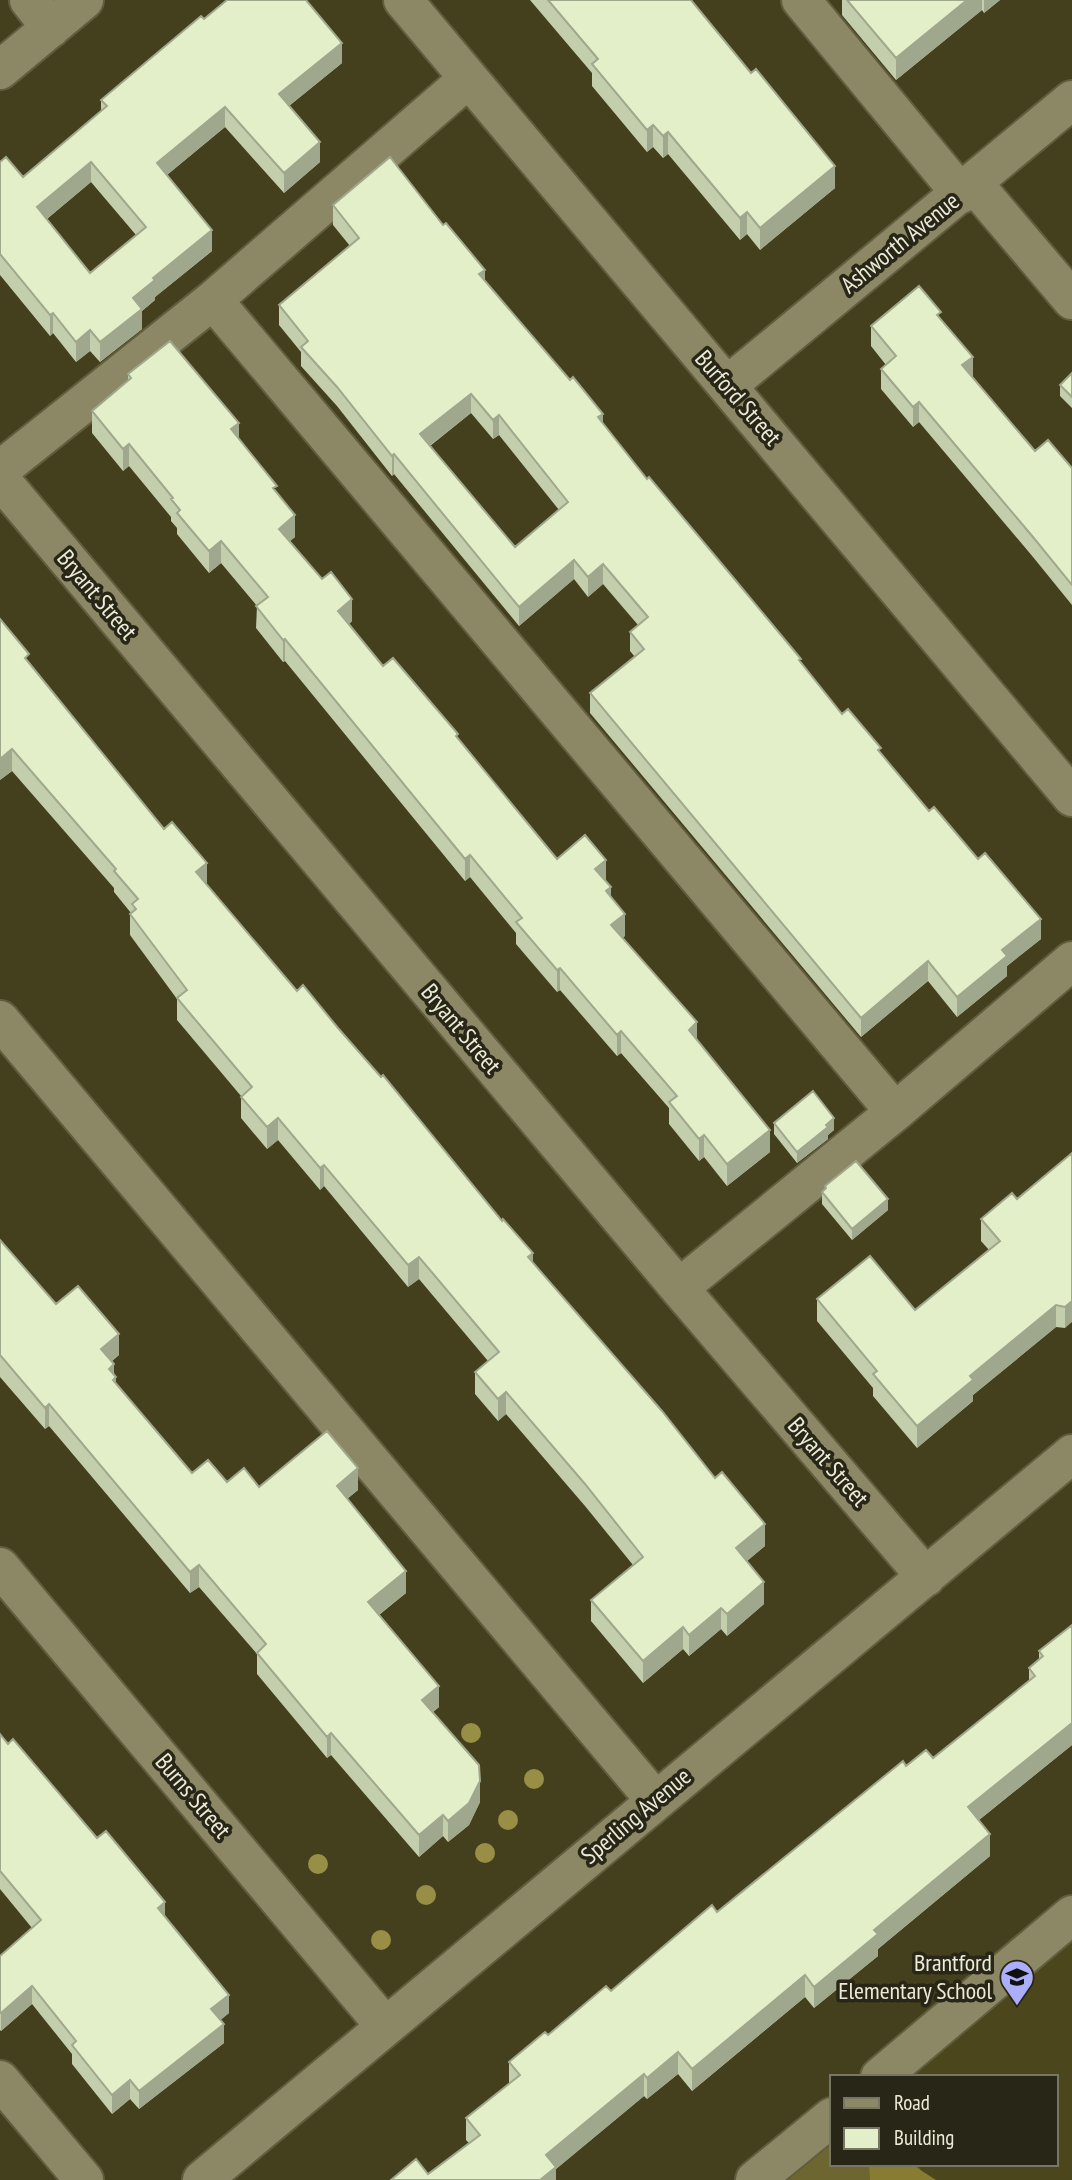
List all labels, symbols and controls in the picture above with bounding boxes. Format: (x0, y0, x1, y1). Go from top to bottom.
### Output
street label: Ashworth Avenue (834, 185, 965, 300)
street label: Burford Street (688, 344, 789, 452)
street label: Bryant Street (51, 543, 144, 646)
street label: Bryant Street (415, 977, 508, 1080)
street label: Bryant Street (781, 1411, 876, 1513)
street label: Burns Street (149, 1747, 238, 1845)
street label: Sperling Avenue (574, 1761, 697, 1871)
place label: Brantford Elementary School (838, 1947, 992, 2006)
school or university icon: Brantford Elementary School (998, 1958, 1036, 2007)
legend (830, 2075, 1058, 2166)
text: Road (894, 2089, 930, 2116)
text: Building (894, 2124, 954, 2151)

